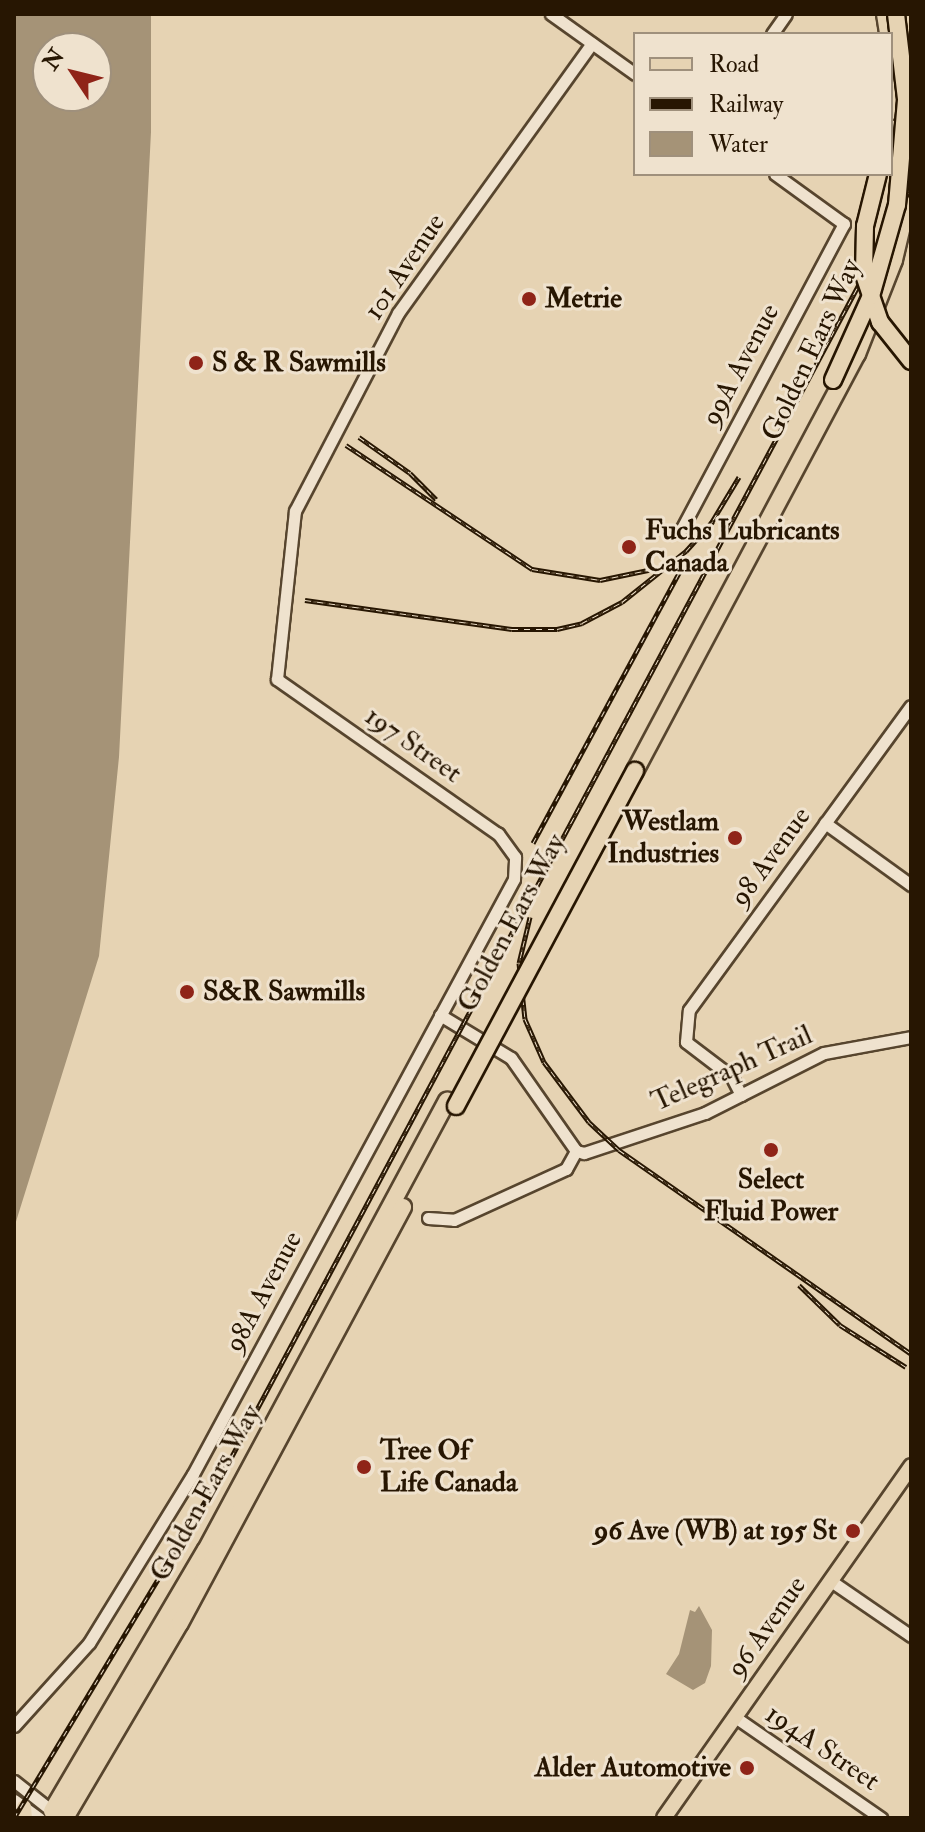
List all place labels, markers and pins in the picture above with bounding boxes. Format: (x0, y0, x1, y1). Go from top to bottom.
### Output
place label: Metrie (545, 282, 622, 316)
marker: Metrie (520, 290, 538, 308)
place label: S & R Sawmills (212, 346, 386, 380)
marker: S & R Sawmills (187, 354, 205, 372)
place label: Fuchs Lubricants Canada (645, 514, 840, 580)
marker: Fuchs Lubricants Canada (620, 538, 638, 556)
place label: Westlam Industries (607, 805, 719, 871)
marker: Westlam Industries (726, 829, 744, 847)
place label: S&R Sawmills (203, 975, 365, 1009)
marker: S&R Sawmills (178, 983, 196, 1001)
marker: Select Fluid Power (762, 1141, 780, 1159)
place label: Select Fluid Power (704, 1163, 838, 1229)
place label: Tree Of Life Canada (380, 1434, 517, 1500)
marker: Tree Of Life Canada (355, 1458, 373, 1476)
place label: 96 Ave (WB) at 195 St (594, 1514, 837, 1548)
marker: 96 Ave (WB) at 195 St (844, 1522, 862, 1540)
place label: Alder Automotive (535, 1751, 731, 1785)
marker: Alder Automotive (738, 1759, 756, 1777)

